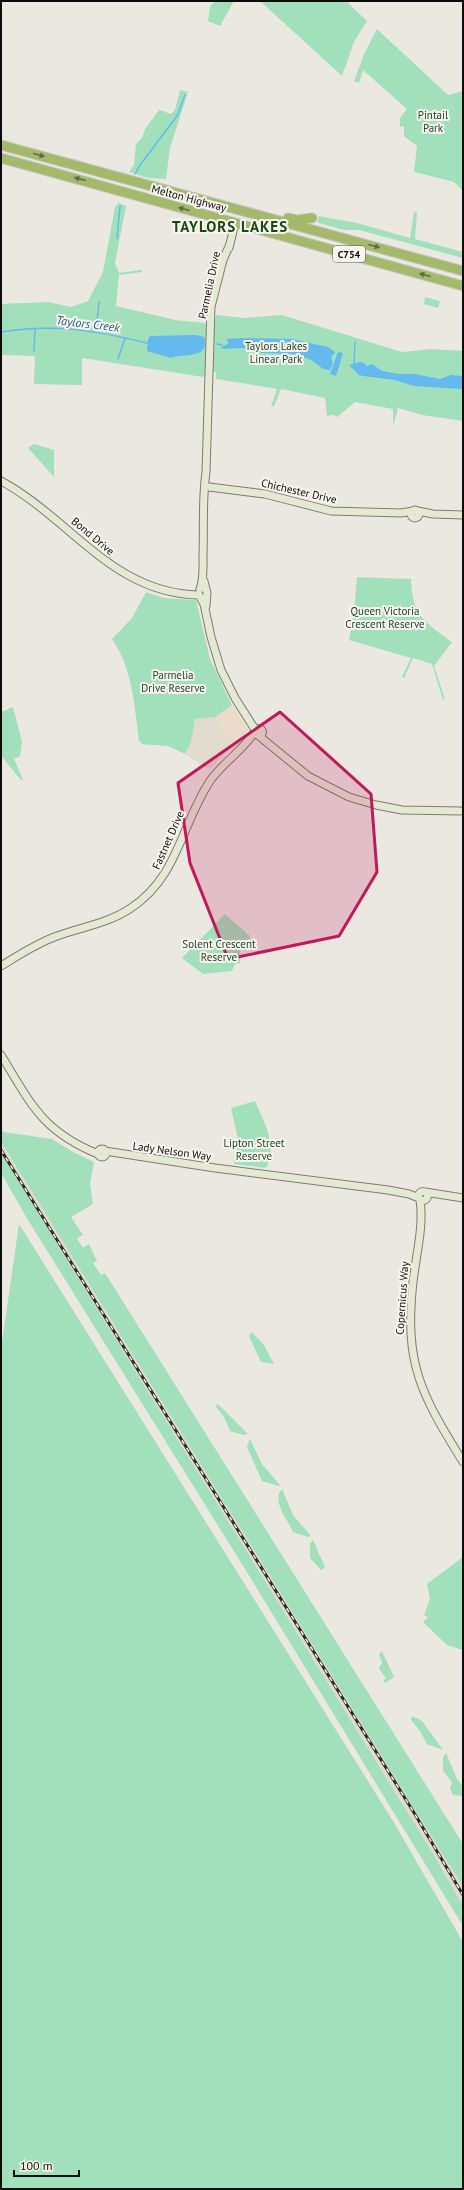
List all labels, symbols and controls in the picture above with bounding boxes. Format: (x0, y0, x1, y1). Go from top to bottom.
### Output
park label: Pintail Park (418, 108, 449, 135)
one-way arrow (32, 153, 45, 159)
one-way arrow (73, 176, 85, 182)
street label: Melton Highway (150, 181, 229, 215)
one-way arrow (178, 206, 190, 212)
district label: TAYLORS LAKES (172, 217, 288, 236)
one-way arrow (368, 243, 380, 249)
road number: C754 (333, 246, 365, 262)
street label: Parmelia Drive (195, 250, 223, 320)
one-way arrow (419, 272, 432, 278)
water label: Taylors Creek (55, 312, 121, 335)
park label: Taylors Lakes Linear Park (245, 339, 307, 366)
street label: Chichester Drive (260, 476, 338, 507)
street label: Bond Drive (69, 514, 118, 558)
park label: Queen Victoria Crescent Reserve (345, 604, 425, 631)
park label: Parmelia Drive Reserve (141, 668, 205, 695)
street label: Fastnet Drive (149, 808, 187, 871)
park label: Solent Crescent Reserve (182, 937, 256, 964)
park label: Lipton Street Reserve (223, 1136, 285, 1163)
street label: Lady Nelson Way (132, 1139, 213, 1164)
street label: Copernicus Way (392, 1260, 412, 1335)
scale bar (14, 2152, 79, 2178)
text: 100 m (20, 2158, 53, 2173)

